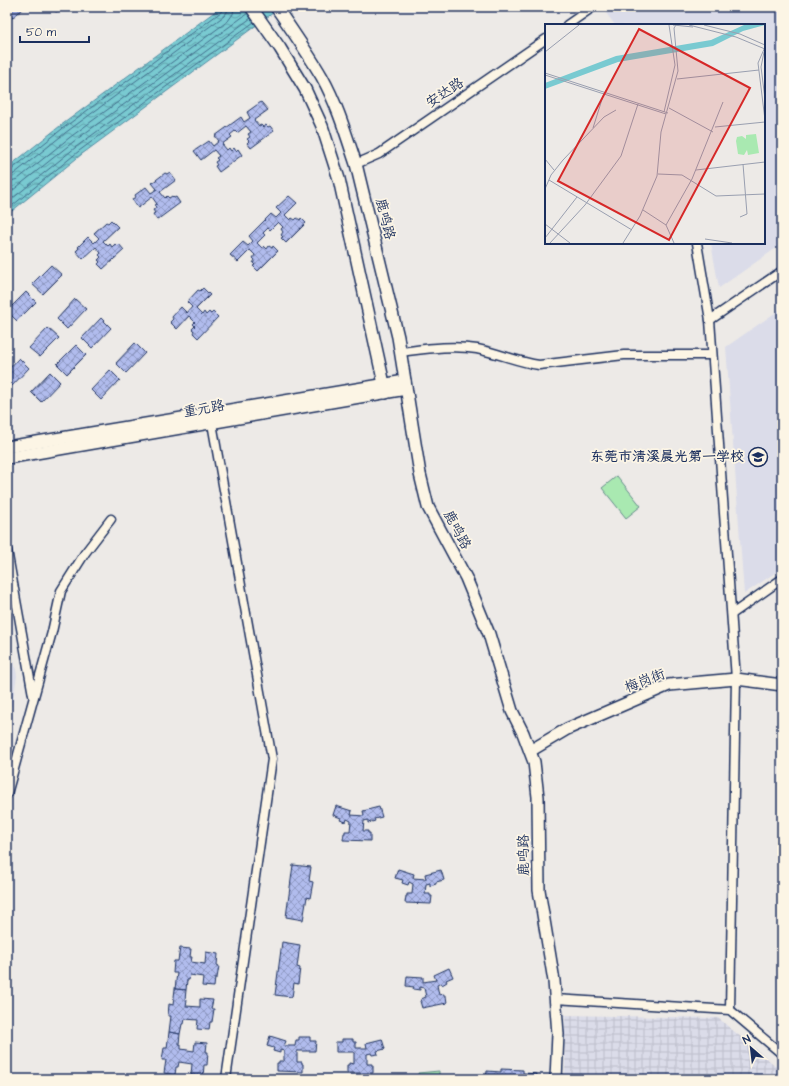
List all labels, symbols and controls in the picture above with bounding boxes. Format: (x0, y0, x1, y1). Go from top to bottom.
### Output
scale bar (20, 18, 89, 44)
text: 50 m (26, 24, 57, 41)
inset map (545, 24, 765, 244)
street label: 安达路 (422, 73, 468, 113)
street label: 鹿鸣路 (370, 196, 400, 242)
street label: 重元路 (182, 396, 226, 422)
school or university icon: 东莞市清溪晨光第一学校 (747, 446, 769, 468)
place label: 东莞市清溪晨光第一学校 (590, 447, 744, 467)
street label: 鹿鸣路 (438, 507, 476, 553)
street label: 梅岗街 (622, 664, 668, 698)
street label: 鹿鸣路 (514, 834, 534, 876)
north arrow (731, 1028, 771, 1068)
text: N (740, 1031, 753, 1048)

